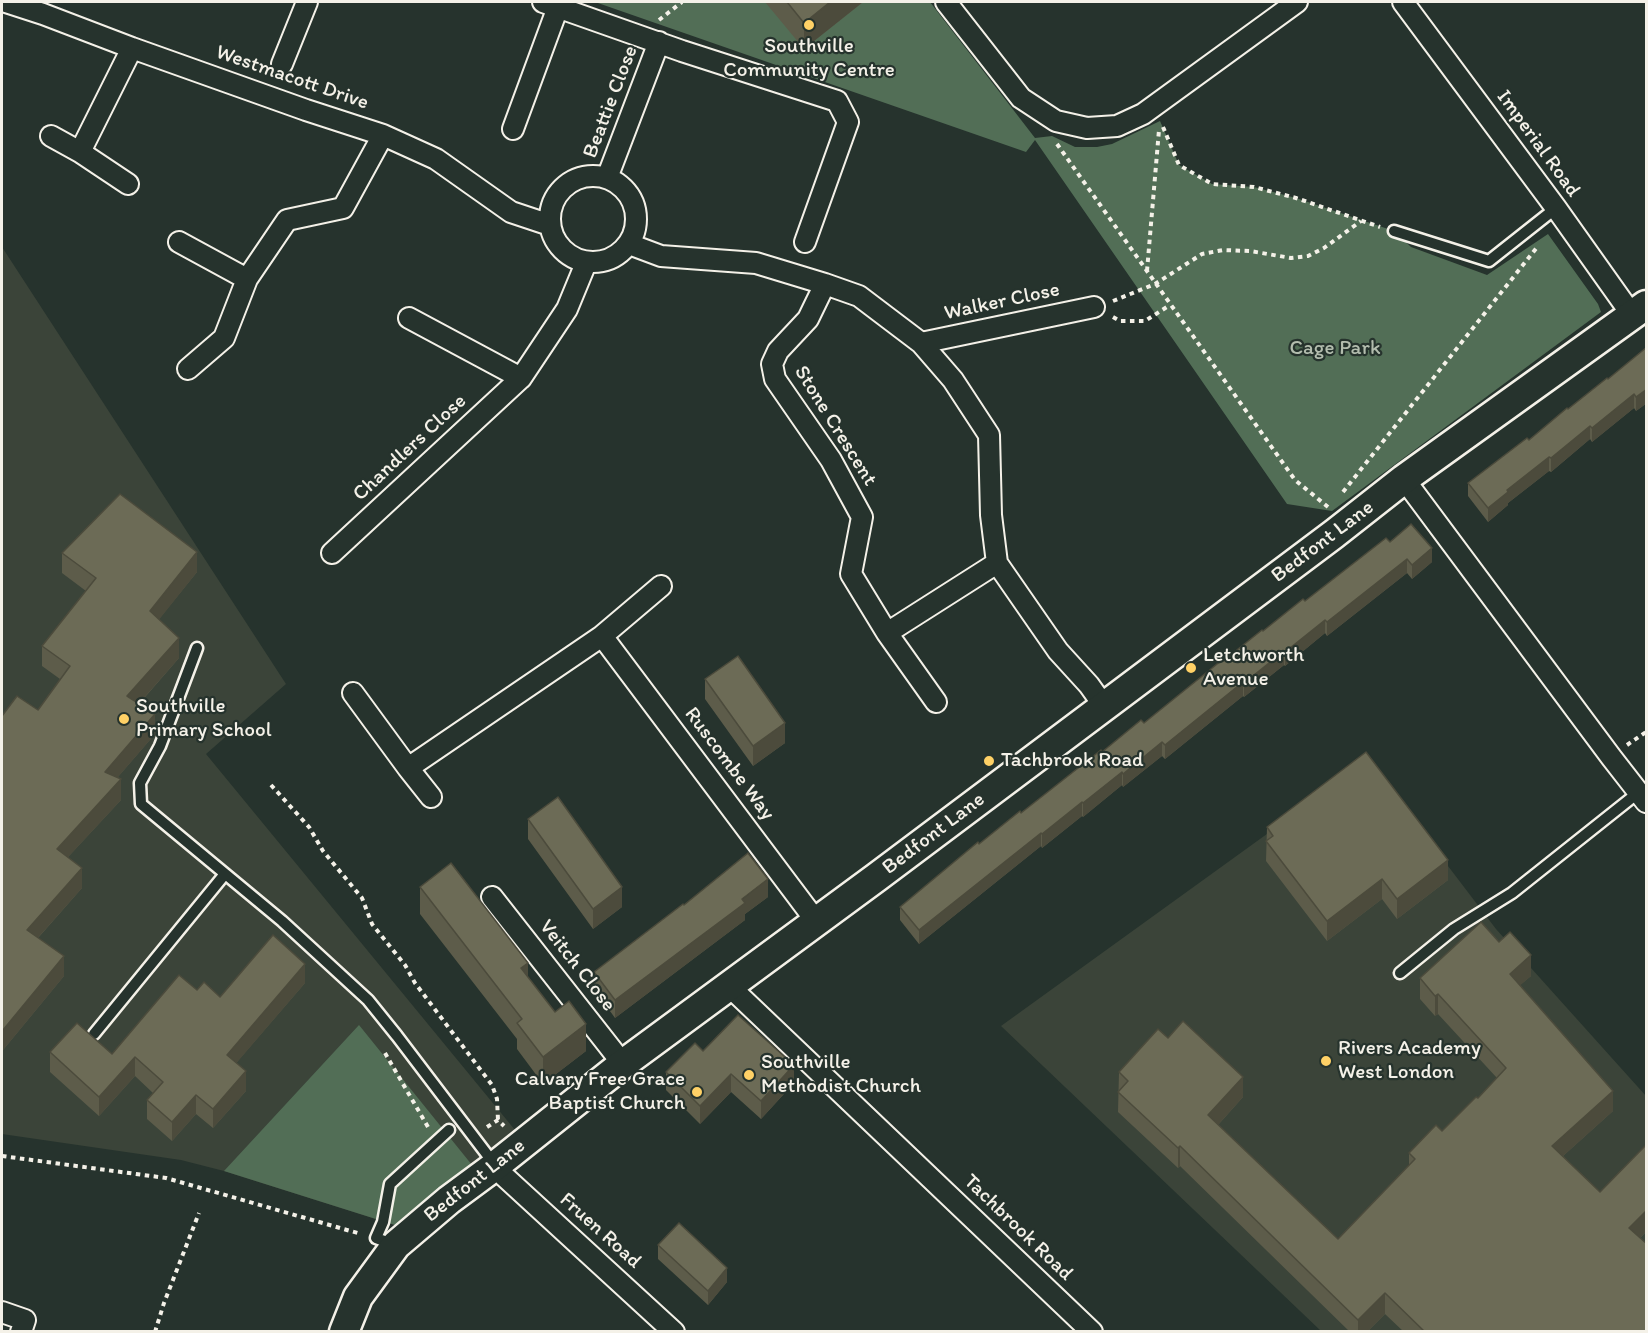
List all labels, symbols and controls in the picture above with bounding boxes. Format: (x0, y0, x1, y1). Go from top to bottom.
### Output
marker: Southville Community Centre (802, 18, 816, 32)
place label: Southville Community Centre (723, 34, 895, 84)
street label: Westmacott Drive (212, 40, 372, 116)
street label: Beattie Close (578, 42, 644, 162)
street label: Imperial Road (1491, 85, 1585, 203)
street label: Walker Close (942, 277, 1062, 327)
park label: Cage Park (1289, 336, 1381, 362)
street label: Stone Crescent (788, 361, 882, 491)
street label: Chandlers Close (348, 389, 472, 507)
street label: Bedfont Lane (1267, 495, 1379, 589)
place label: Letchworth Avenue (1203, 643, 1304, 693)
marker: Letchworth Avenue (1184, 661, 1198, 675)
place label: Southville Primary School (136, 694, 272, 744)
street label: Ruscombe Way (678, 702, 780, 826)
marker: Southville Primary School (117, 712, 131, 726)
place label: Tachbrook Road (1001, 748, 1144, 774)
marker: Tachbrook Road (982, 754, 996, 768)
street label: Bedfont Lane (878, 787, 990, 881)
street label: Veitch Close (533, 915, 621, 1017)
place label: Rivers Academy West London (1338, 1036, 1481, 1086)
place label: Southville Methodist Church (761, 1050, 921, 1100)
marker: Rivers Academy West London (1319, 1054, 1333, 1068)
place label: Calvary Free Grace Baptist Church (515, 1067, 685, 1117)
marker: Southville Methodist Church (742, 1068, 756, 1082)
marker: Calvary Free Grace Baptist Church (690, 1085, 704, 1099)
street label: Bedfont Lane (419, 1134, 531, 1228)
street label: Tachbrook Road (958, 1169, 1078, 1287)
street label: Fruen Road (554, 1188, 646, 1274)

